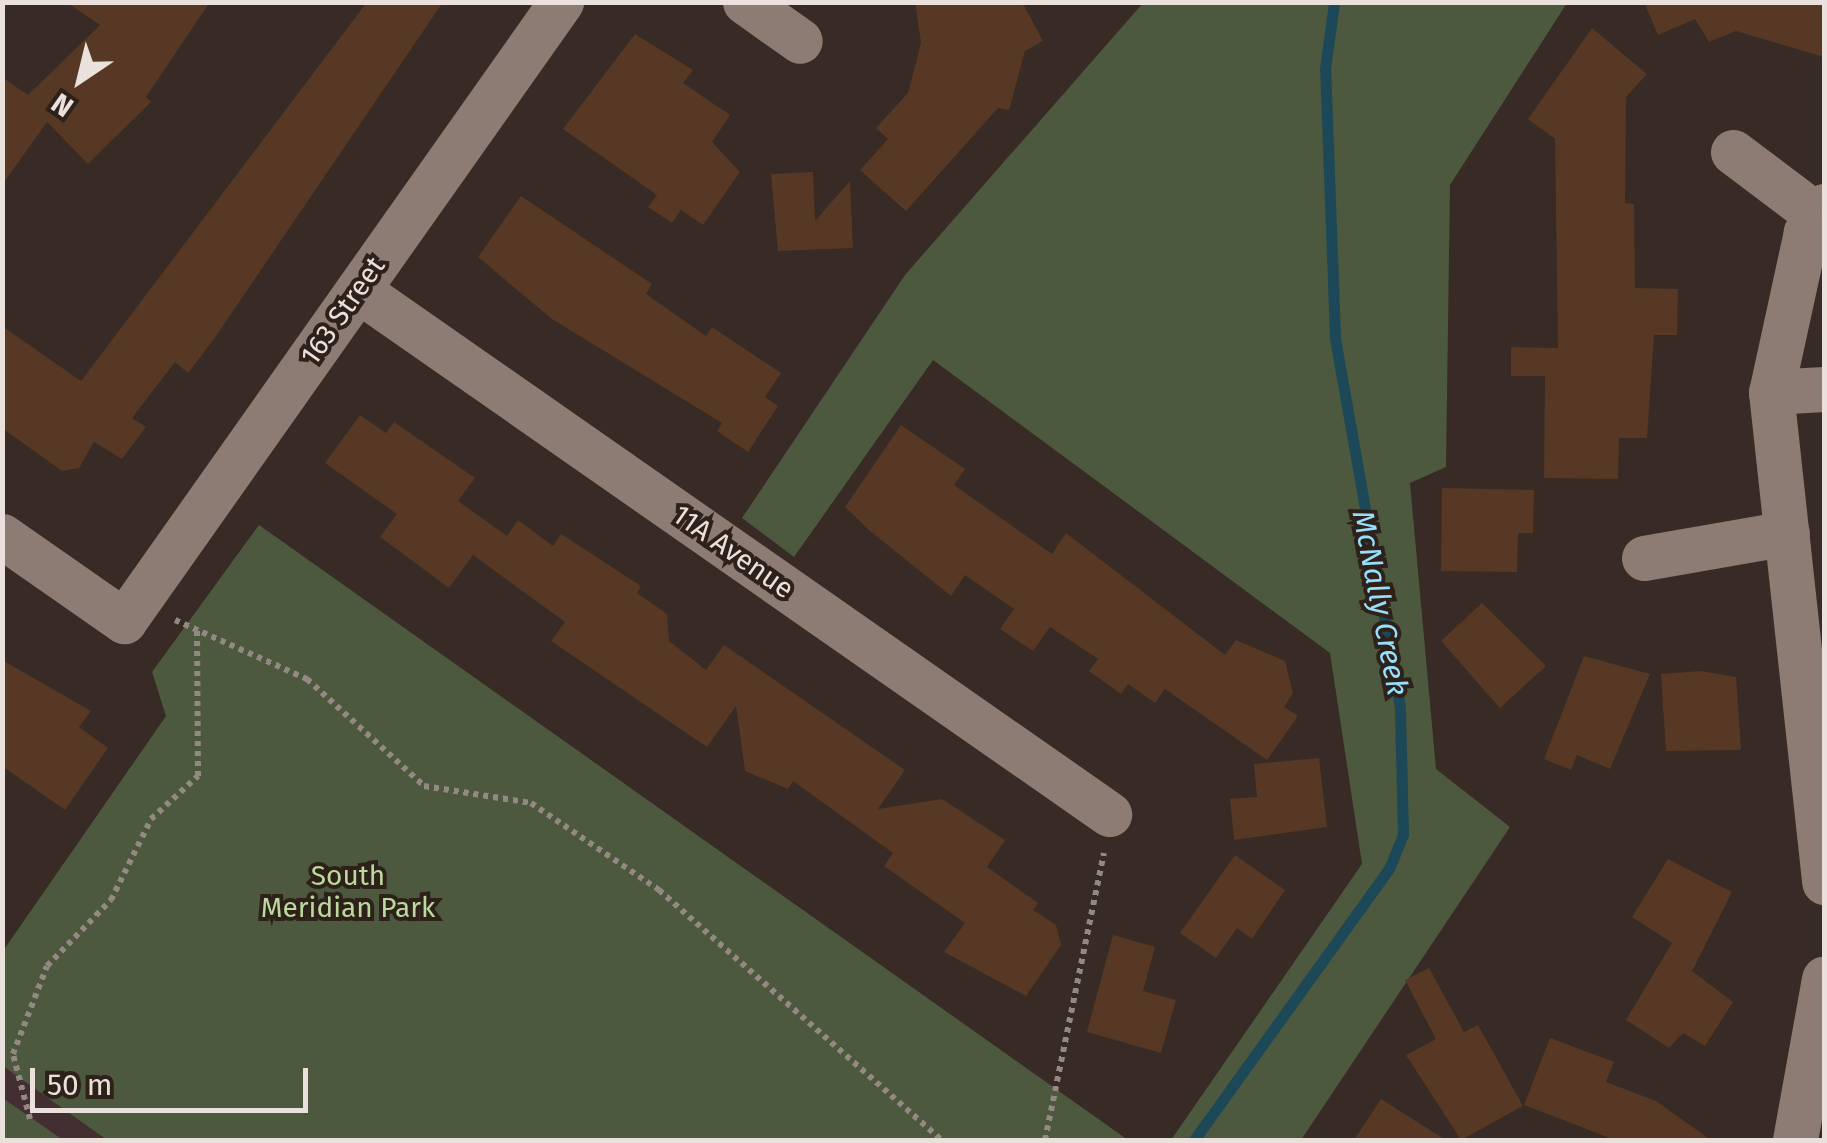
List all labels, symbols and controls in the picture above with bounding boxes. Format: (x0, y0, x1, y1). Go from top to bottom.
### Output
north arrow (30, 30, 130, 130)
text: N (45, 86, 80, 124)
street label: 163 Street (294, 251, 392, 371)
street label: 11A Avenue (666, 498, 800, 606)
water label: McNally Creek (1344, 507, 1416, 699)
park label: South Meridian Park (261, 859, 435, 925)
scale bar (35, 1048, 312, 1110)
text: 50 m (47, 1067, 112, 1103)

